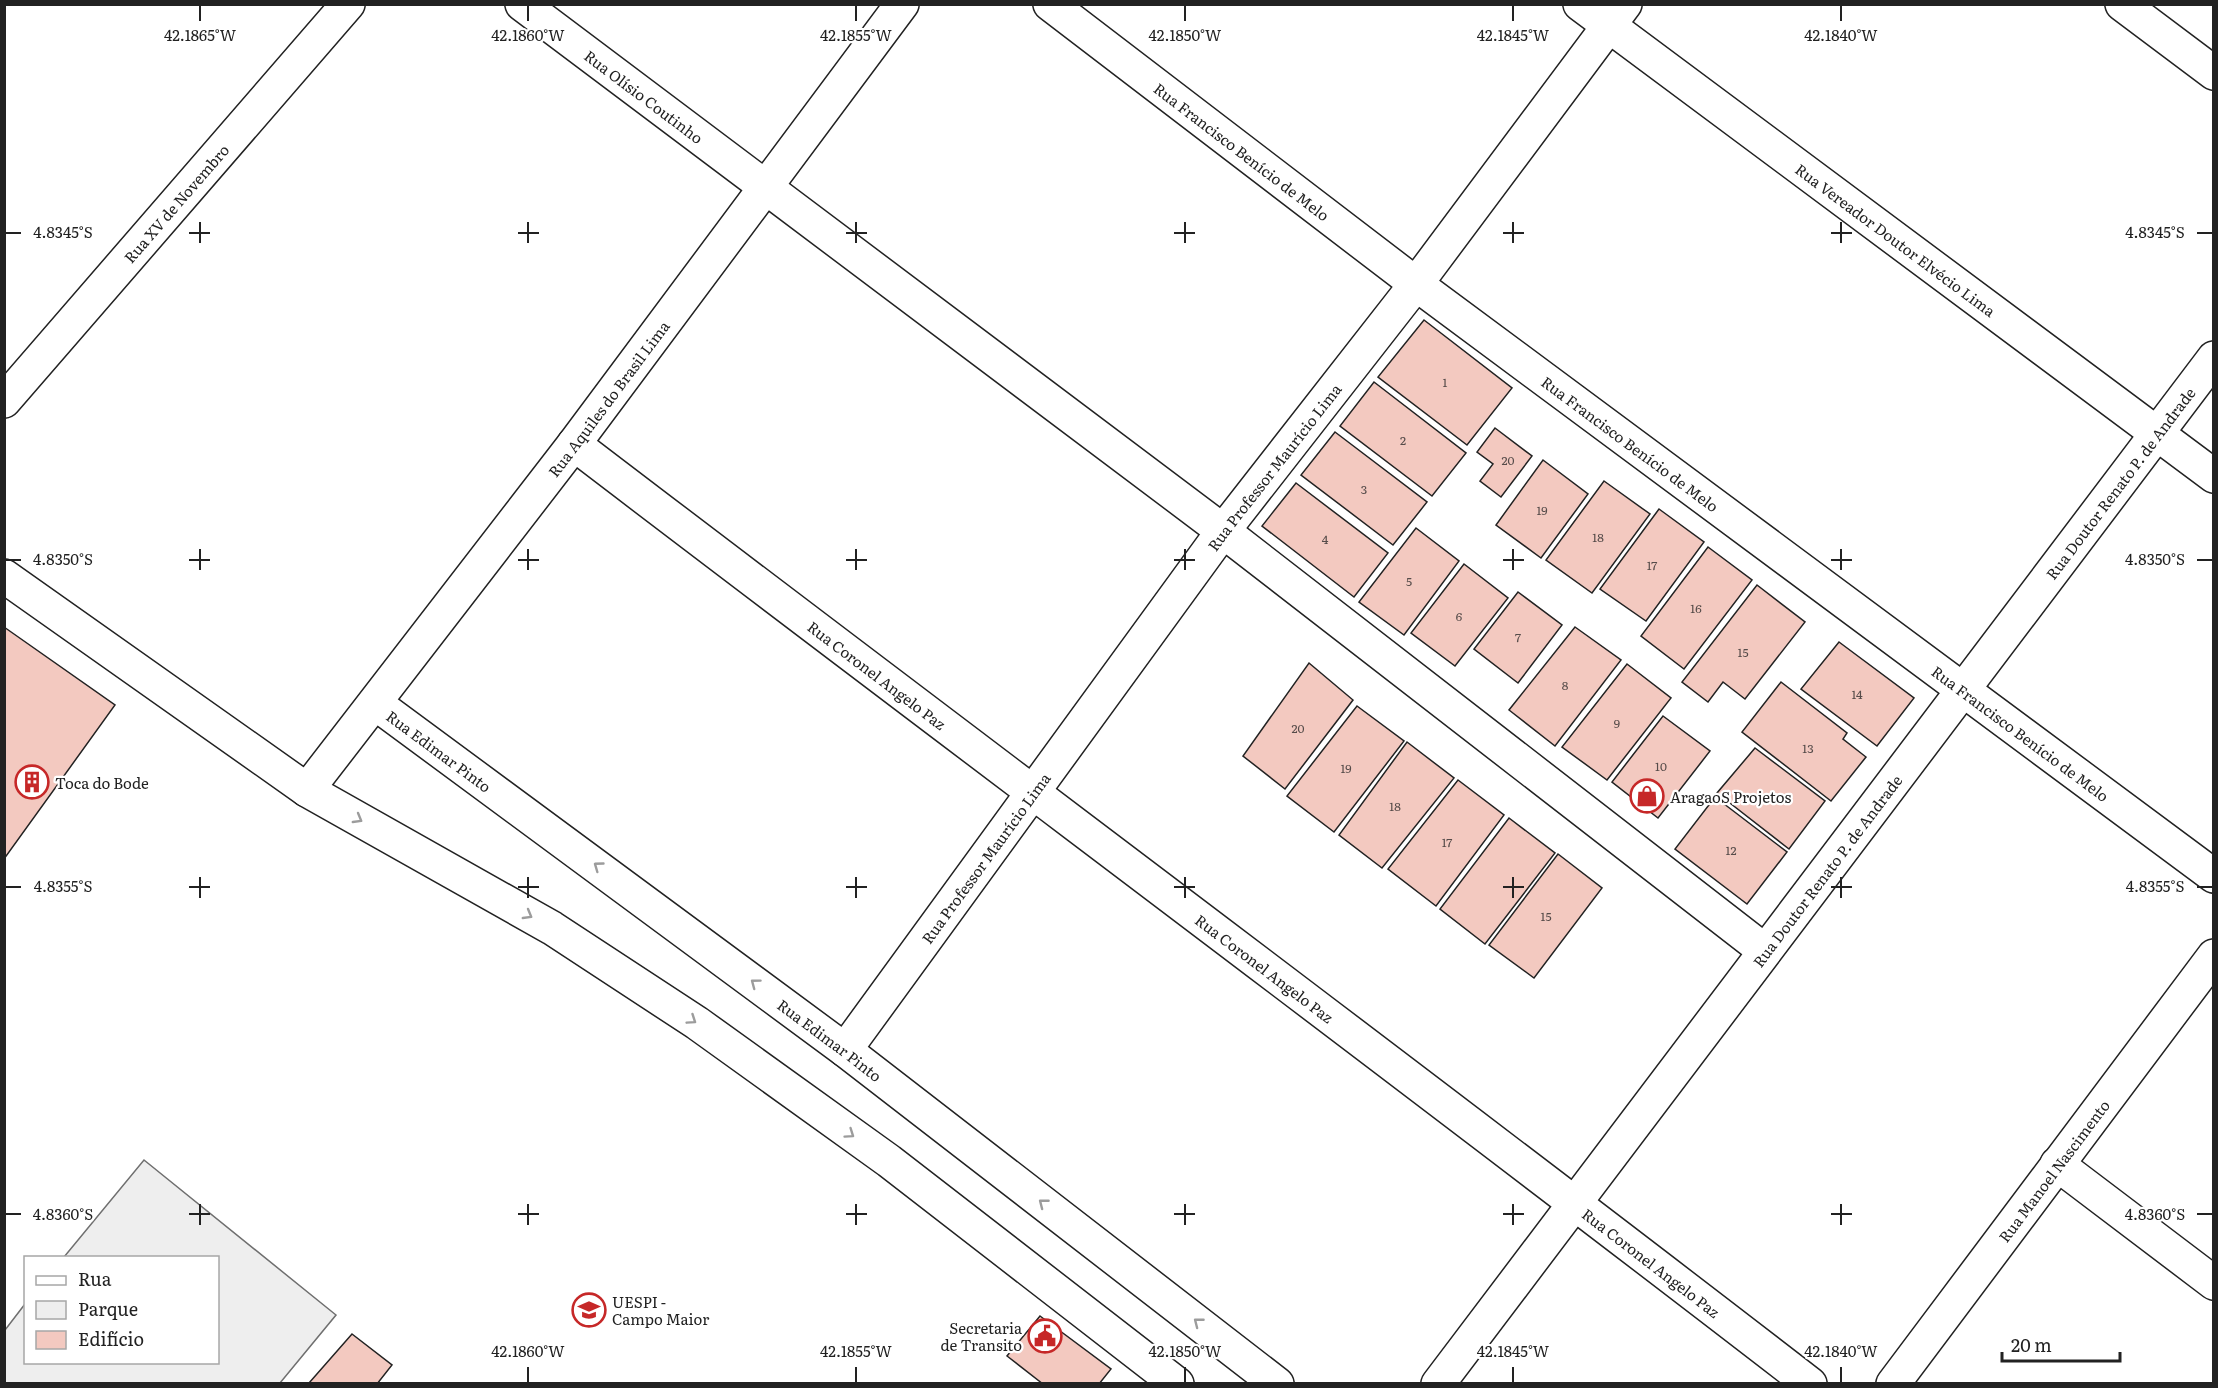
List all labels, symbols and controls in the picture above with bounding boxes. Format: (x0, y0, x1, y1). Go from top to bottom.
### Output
text: 42.1865°W (164, 23, 237, 46)
text: 42.1860°W (491, 23, 565, 46)
text: 42.1855°W (820, 23, 893, 46)
text: 42.1850°W (1149, 23, 1222, 46)
text: 42.1845°W (1477, 23, 1550, 46)
text: 42.1840°W (1804, 23, 1878, 46)
street label: Rua Olísio Coutinho (580, 44, 709, 148)
street label: Rua Francisco Benício de Melo (1150, 76, 1335, 226)
street label: Rua XV de Novembro (118, 138, 234, 267)
street label: Rua Vereador Doutor Elvécio Lima (1791, 157, 2002, 322)
text: 4.8345°S (33, 220, 93, 243)
text: 4.8345°S (2125, 220, 2185, 243)
street label: Rua Aquiles do Brasil Lima (542, 314, 675, 481)
street label: Rua Francisco Benício de Melo (1537, 370, 1724, 517)
house number: 1 (1443, 373, 1448, 391)
street label: Rua Professor Maurício Lima (1201, 377, 1347, 555)
street label: Rua Doutor Renato P. de Andrade (2039, 382, 2200, 584)
house number: 2 (1400, 431, 1406, 449)
house number: 20 (1501, 451, 1515, 469)
house number: 3 (1361, 480, 1367, 498)
house number: 19 (1536, 501, 1548, 519)
house number: 18 (1592, 528, 1604, 546)
house number: 4 (1322, 530, 1329, 548)
text: 4.8350°S (33, 547, 93, 570)
text: 4.8350°S (2125, 547, 2185, 570)
house number: 17 (1647, 556, 1657, 574)
house number: 5 (1406, 572, 1412, 590)
house number: 16 (1690, 599, 1702, 617)
house number: 6 (1456, 607, 1463, 625)
street label: Rua Coronel Angelo Paz (803, 615, 951, 735)
house number: 7 (1515, 628, 1521, 646)
house number: 15 (1738, 643, 1748, 661)
street label: Rua Francisco Benício de Melo (1927, 659, 2115, 806)
house number: 8 (1562, 676, 1569, 694)
house number: 14 (1851, 685, 1863, 703)
street label: Rua Edimar Pinto (382, 704, 497, 797)
house number: 9 (1614, 714, 1620, 732)
house number: 20 (1291, 719, 1305, 737)
house number: 13 (1802, 739, 1814, 757)
house number: 10 (1655, 757, 1667, 775)
house number: 19 (1340, 759, 1352, 777)
building icon: Toca do Bode (14, 764, 50, 800)
street label: Rua Professor Maurício Lima (915, 767, 1056, 948)
street label: Rua Doutor Renato P. de Andrade (1746, 769, 1907, 971)
place label: Toca do Bode (55, 771, 149, 794)
shop icon: AragaoS Projetos (1629, 778, 1665, 814)
place label: AragaoS Projetos (1670, 785, 1791, 808)
house number: 18 (1389, 797, 1401, 815)
one-way arrow (352, 811, 362, 823)
house number: 17 (1442, 833, 1452, 851)
house number: 12 (1726, 841, 1736, 859)
one-way arrow (594, 863, 605, 874)
text: 4.8355°S (34, 874, 92, 897)
text: 4.8355°S (2126, 874, 2184, 897)
house number: 15 (1541, 907, 1551, 925)
one-way arrow (522, 908, 532, 919)
street label: Rua Coronel Angelo Paz (1191, 908, 1339, 1028)
one-way arrow (750, 979, 761, 990)
street label: Rua Edimar Pinto (773, 993, 887, 1086)
one-way arrow (685, 1013, 696, 1024)
street label: Rua Manoel Nascimento (1992, 1094, 2114, 1247)
one-way arrow (844, 1127, 855, 1138)
one-way arrow (1039, 1199, 1050, 1210)
text: 4.8360°S (33, 1202, 93, 1225)
street label: Rua Coronel Angelo Paz (1578, 1202, 1725, 1322)
text: 4.8360°S (2125, 1202, 2185, 1225)
legend (24, 1256, 219, 1364)
text: Rua (78, 1265, 112, 1292)
place label: UESPI - Campo Maior (612, 1290, 709, 1330)
school or university icon: UESPI - Campo Maior (571, 1292, 607, 1328)
text: Parque (78, 1295, 138, 1322)
place label: Secretaria de Transito (941, 1316, 1023, 1356)
public building icon: Secretaria de Transito (1027, 1318, 1063, 1354)
one-way arrow (1194, 1318, 1205, 1329)
text: Edifício (78, 1325, 144, 1352)
scale bar (2002, 1325, 2120, 1363)
text: 20 m (2011, 1331, 2052, 1358)
text: 42.1860°W (491, 1339, 565, 1362)
text: 42.1855°W (820, 1339, 893, 1362)
text: 42.1850°W (1149, 1339, 1222, 1362)
text: 42.1845°W (1477, 1339, 1550, 1362)
text: 42.1840°W (1804, 1339, 1878, 1362)

